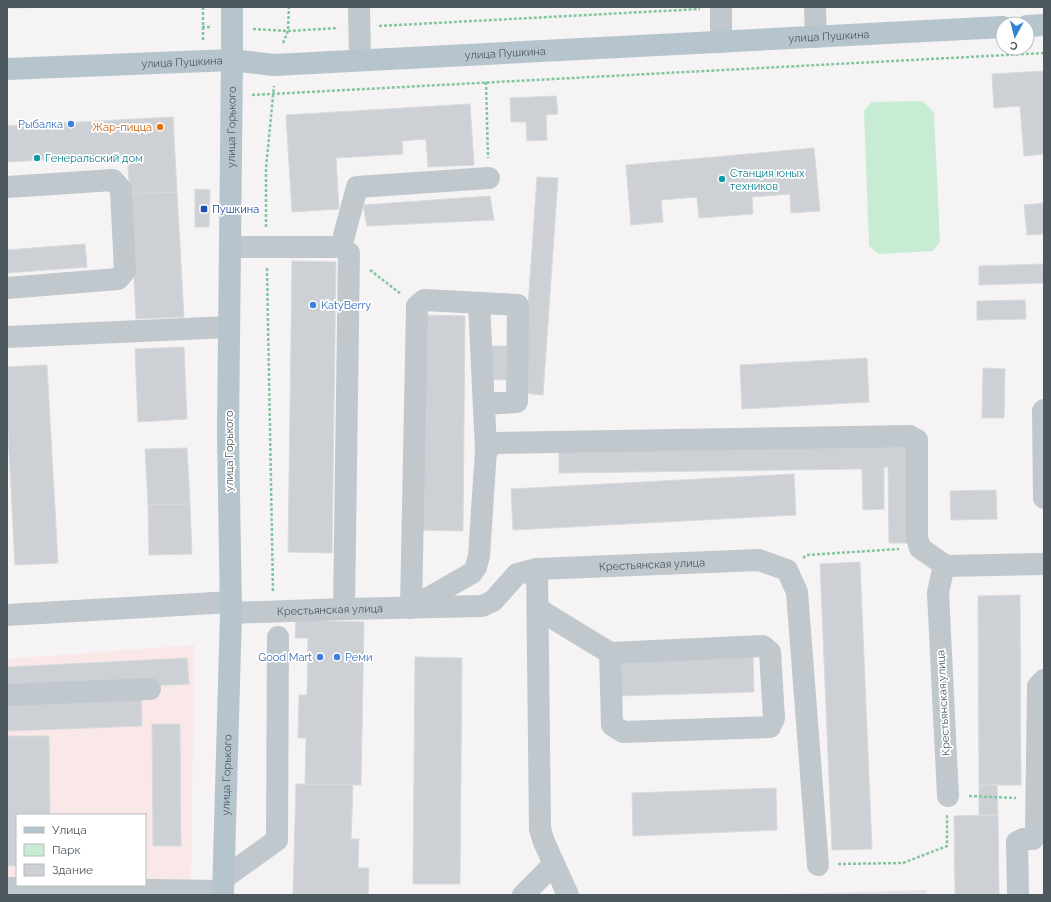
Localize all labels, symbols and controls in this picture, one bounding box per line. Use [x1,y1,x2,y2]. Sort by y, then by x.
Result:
north arrow [995,16,1035,56]
street label: улица Пушкина [788,28,870,45]
text: С [1009,38,1018,52]
street label: улица Пушкина [464,45,546,62]
street label: улица Пушкина [141,54,223,71]
street label: улица Горького [225,86,239,168]
place label: Рыбалка [18,118,63,131]
marker: Рыбалка [66,119,76,129]
place label: Жар-пицца [92,121,152,134]
marker: Жар-пицца [155,122,165,132]
place label: Генеральский дом [45,152,143,165]
marker: Генеральский дом [32,153,42,163]
place label: Станция юных техников [730,167,805,193]
marker: Станция юных техников [717,174,727,184]
place label: Пушкина [212,203,259,216]
marker: Пушкина [199,204,209,214]
place label: KatyBerry [321,299,371,312]
marker: KatyBerry [308,300,318,310]
street label: улица Горького [223,410,236,492]
street label: Крестьянская улица [599,556,705,573]
street label: Крестьянская улица [277,602,383,618]
street label: Крестьянская улица [934,650,953,756]
place label: Good Mart [258,651,312,664]
place label: Реми [345,651,373,664]
marker: Good Mart [315,652,325,662]
marker: Реми [332,652,342,662]
street label: улица Горького [219,734,235,816]
legend [16,814,146,886]
text: Улица [52,823,87,837]
text: Парк [52,843,81,857]
text: Здание [52,863,93,877]

